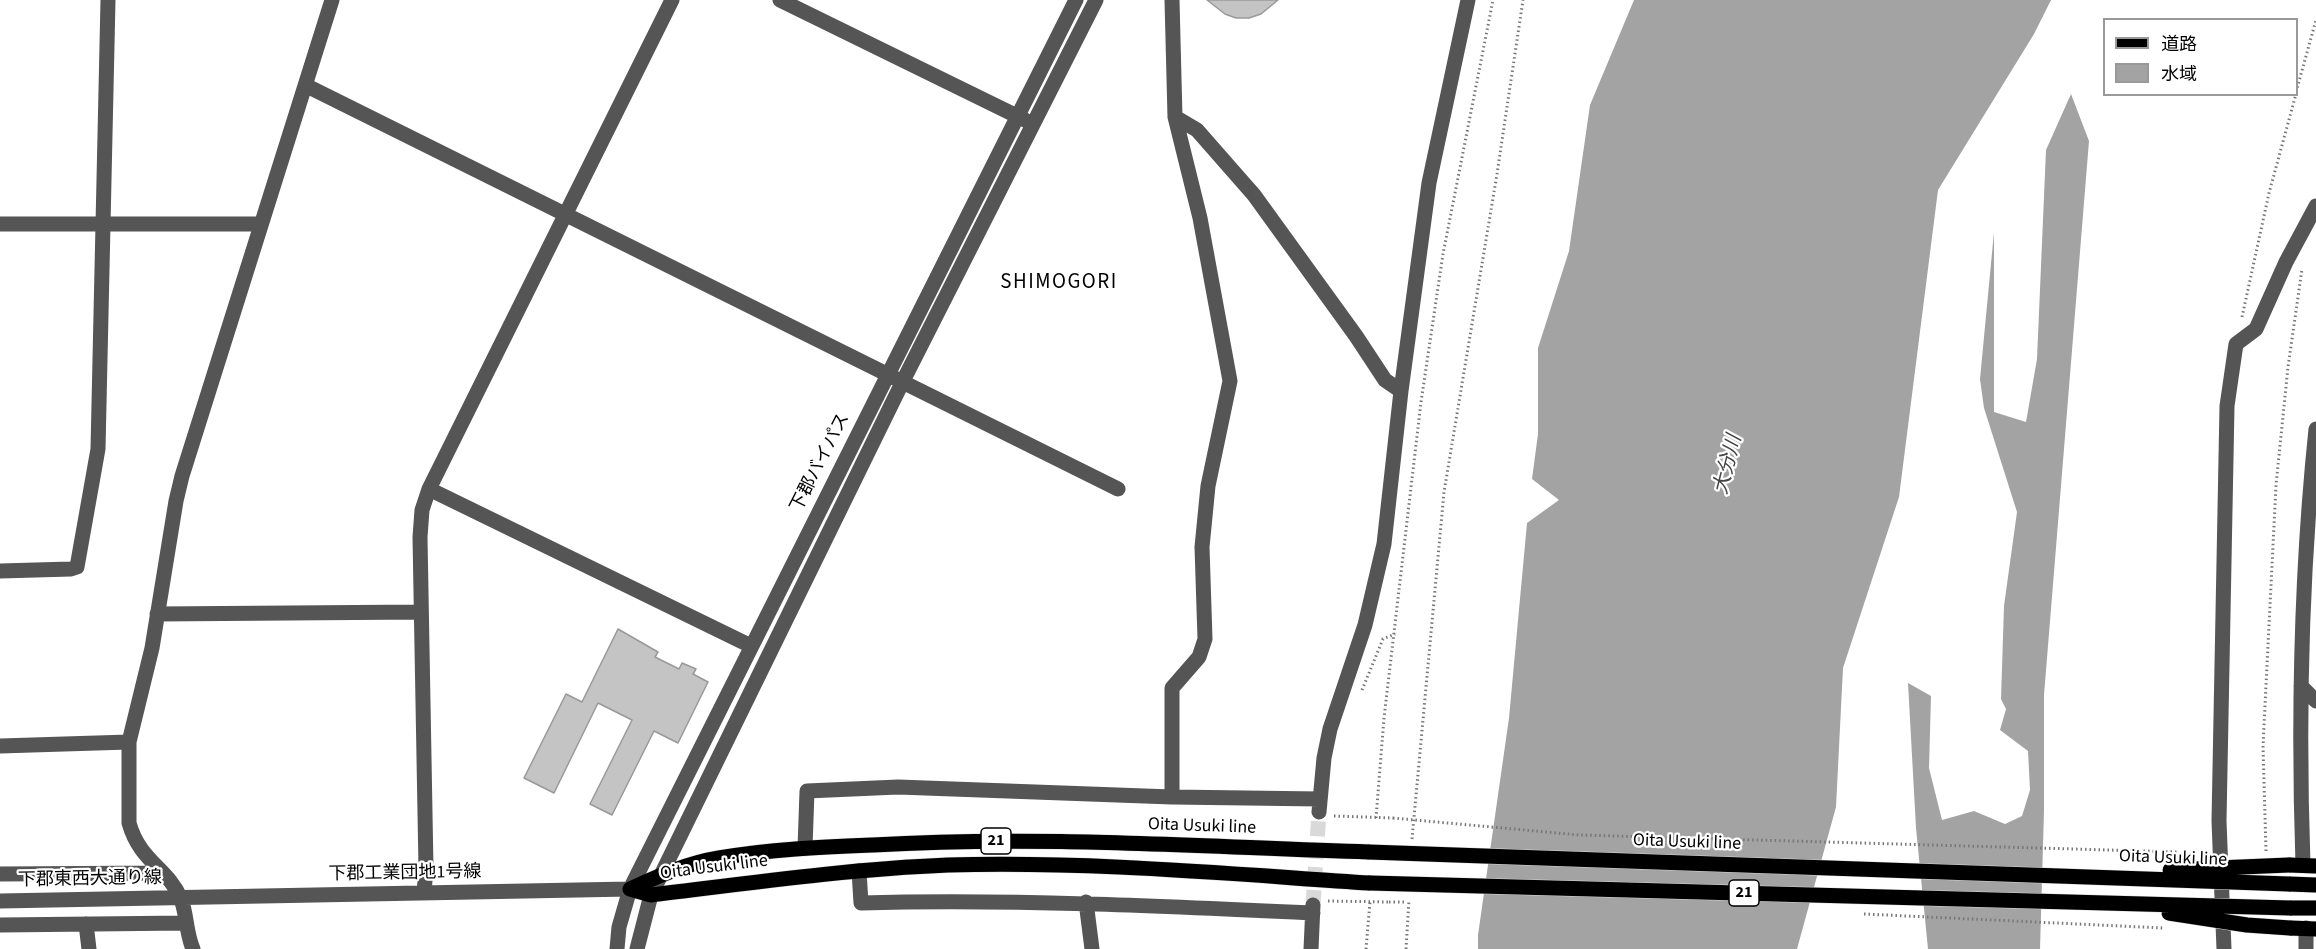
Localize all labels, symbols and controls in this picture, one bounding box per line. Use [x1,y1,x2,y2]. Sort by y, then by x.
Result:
legend [2103,18,2298,96]
text: 道路 [2161,32,2197,57]
text: 水域 [2161,62,2197,87]
district label: SHIMOGORI [1000,270,1118,296]
street label: 下郡バイパス [787,410,855,516]
water label: 大分川 [1710,433,1748,497]
street label: Oita Usuki line [1147,814,1257,840]
road number: 21 [981,828,1011,854]
street label: Oita Usuki line [1632,830,1742,856]
street label: Oita Usuki line [2118,846,2228,872]
street label: Oita Usuki line [659,851,769,885]
street label: 下郡工業団地1号線 [328,862,482,886]
street label: 下郡東西大通り線 [18,868,162,892]
road number: 21 [1729,880,1759,906]

